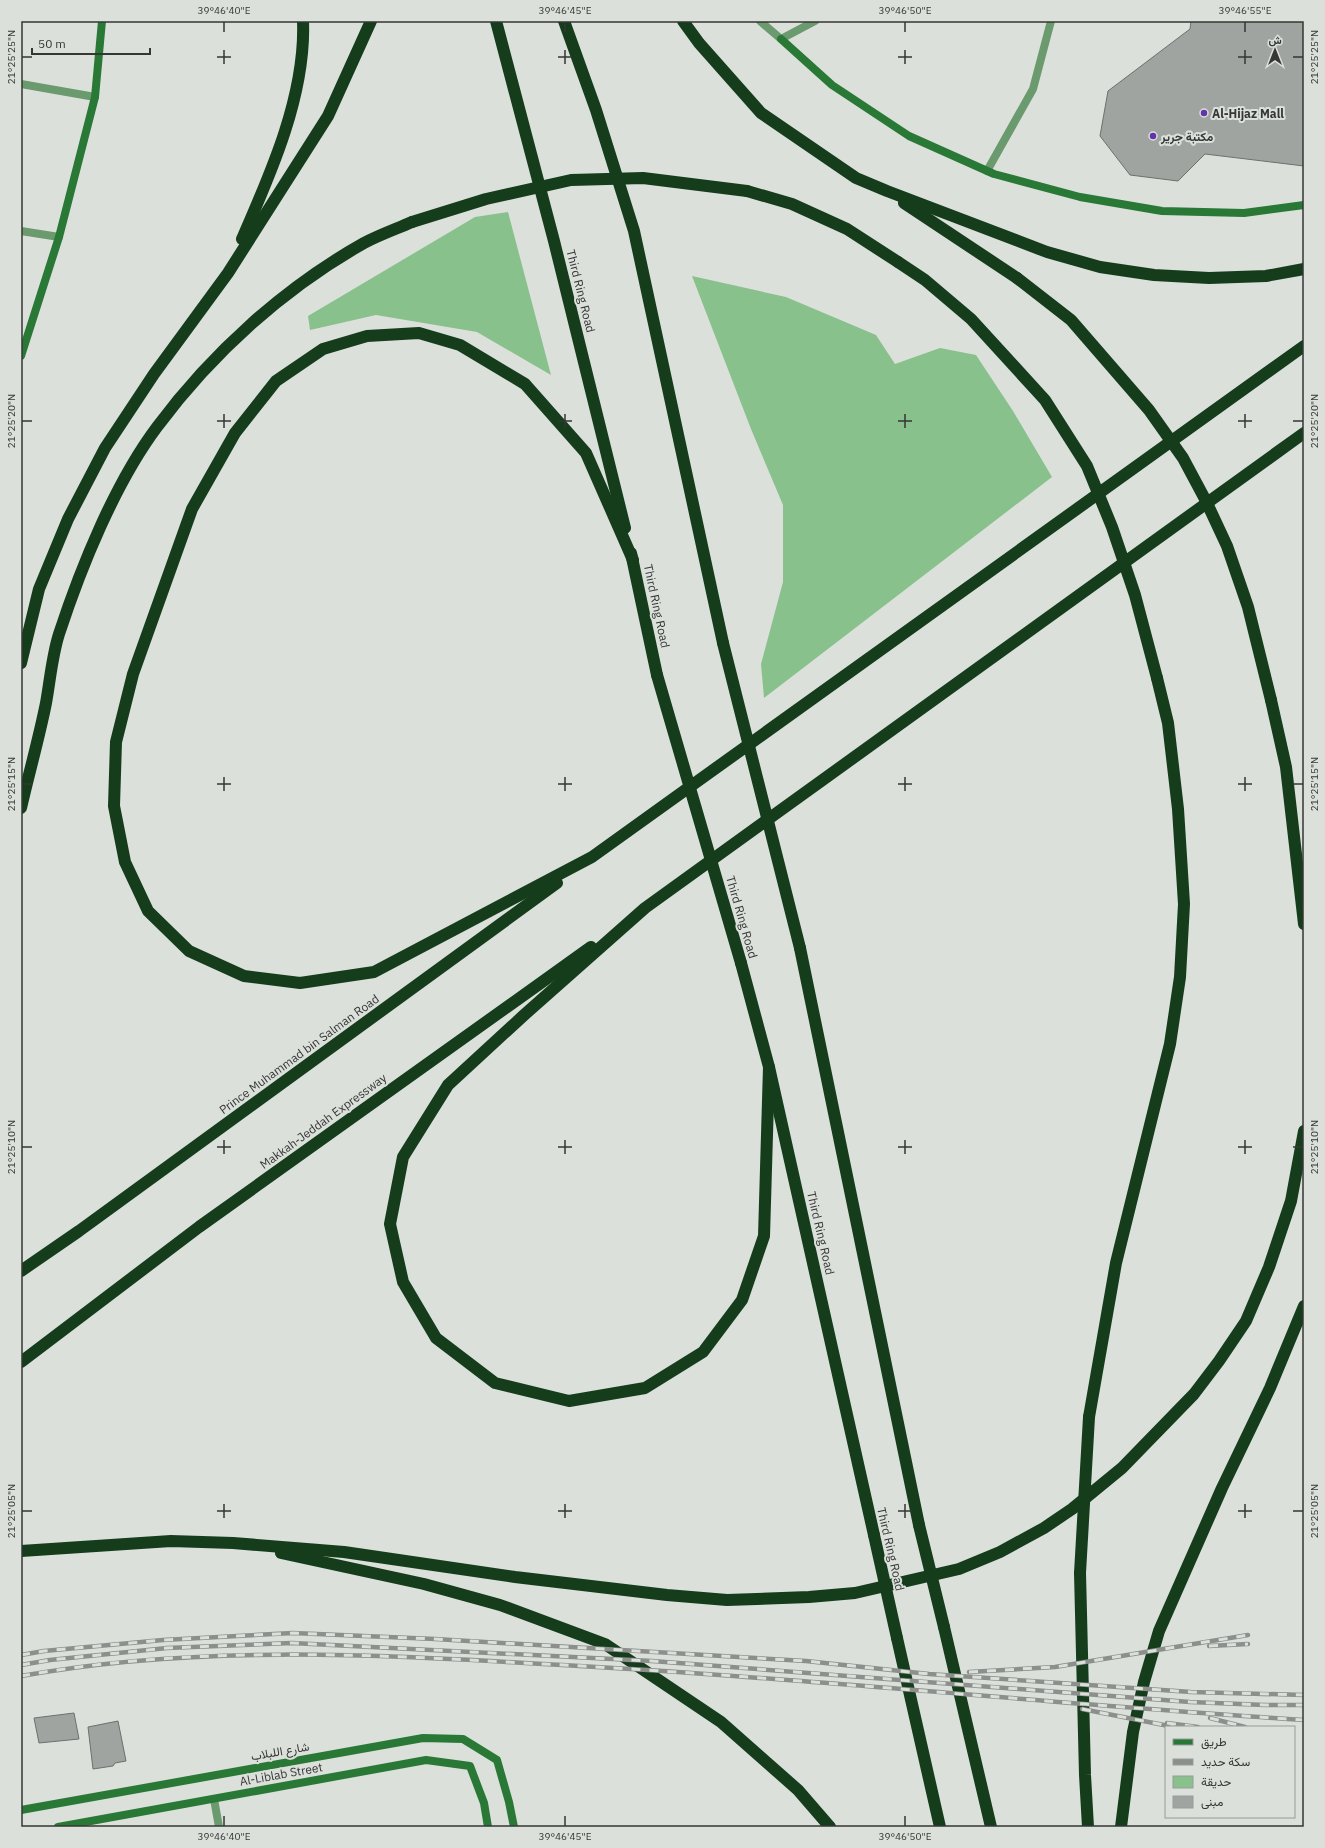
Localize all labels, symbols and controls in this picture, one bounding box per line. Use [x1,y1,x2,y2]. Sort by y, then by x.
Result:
text: 39°46'40"E [197,4,251,17]
text: 39°46'45"E [538,4,592,17]
text: 39°46'50"E [878,4,932,17]
text: 39°46'55"E [1218,4,1272,17]
text: 21°25'25"N [5,30,18,84]
scale bar [32,30,150,56]
north arrow [1255,30,1295,70]
text: 21°25'25"N [1308,30,1321,84]
text: ش [1268,33,1282,47]
text: 50 m [38,36,66,51]
place label: Al-Hijaz Mall [1212,106,1284,121]
marker: Al-Hijaz Mall [1199,108,1209,118]
place label: مكتبة جرير [1160,129,1214,145]
marker: مكتبة جرير [1148,131,1158,141]
street label: Third Ring Road [563,248,599,334]
text: 21°25'20"N [5,394,18,448]
text: 21°25'20"N [1308,394,1321,448]
street label: Third Ring Road [641,563,673,649]
text: 21°25'15"N [5,757,18,811]
text: 21°25'15"N [1308,757,1321,811]
street label: Third Ring Road [723,874,761,960]
street label: Prince Muhammad bin Salman Road [216,991,382,1117]
street label: Makkah-Jeddah Expressway [257,1070,389,1172]
text: 21°25'10"N [5,1120,18,1174]
text: 21°25'10"N [1308,1120,1321,1174]
street label: Third Ring Road [804,1190,838,1276]
text: 21°25'05"N [5,1484,18,1538]
text: 21°25'05"N [1308,1484,1321,1538]
street label: Third Ring Road [874,1506,908,1592]
legend [1165,1726,1295,1818]
text: طريق [1201,1734,1227,1750]
street label: شارع اللبلاب [250,1738,311,1765]
text: سكة حديد [1201,1754,1250,1769]
street label: Al-Liblab Street [238,1759,324,1789]
text: حديقة [1201,1774,1231,1789]
text: مبنى [1201,1794,1223,1810]
text: 39°46'40"E [197,1830,251,1843]
text: 39°46'45"E [538,1830,592,1843]
text: 39°46'50"E [878,1830,932,1843]

